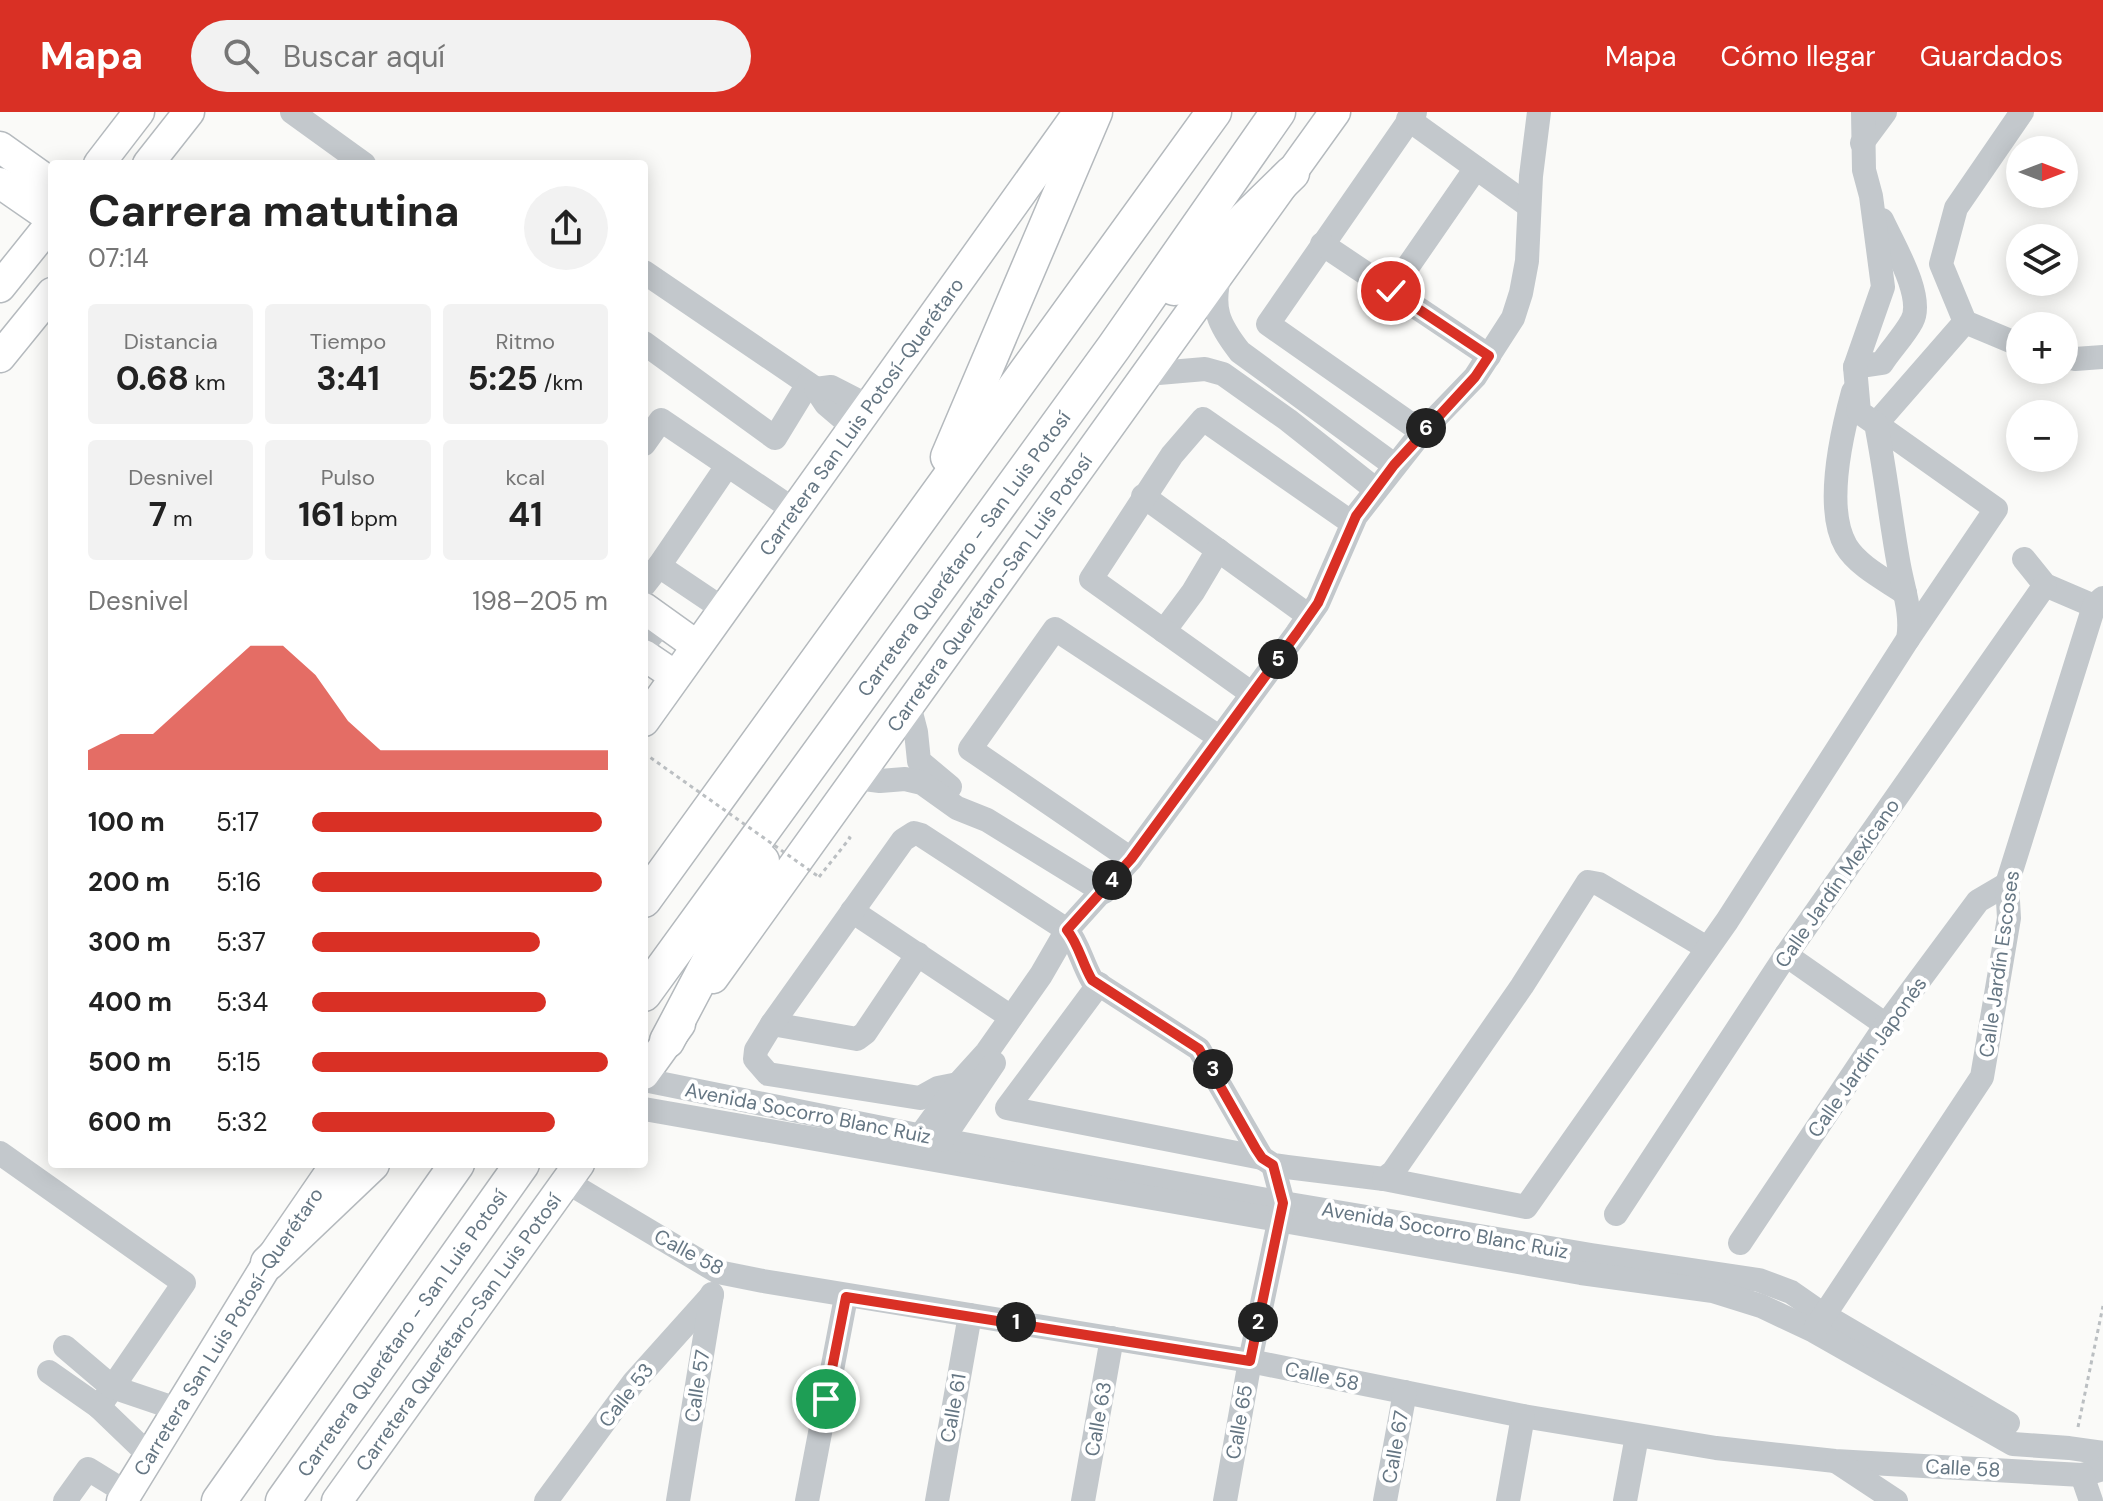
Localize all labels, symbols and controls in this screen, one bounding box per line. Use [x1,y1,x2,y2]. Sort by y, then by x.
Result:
search box [191,20,751,92]
text: Mapa [40,31,143,81]
icon: search [219,34,263,78]
text: Buscar aquí [283,37,445,76]
text: Mapa [1605,38,1676,75]
text: Cómo llegar [1720,38,1876,75]
text: Guardados [1920,38,2063,75]
north arrow [2006,136,2078,208]
map controls [2006,136,2078,472]
text: Carrera matutina [88,182,460,240]
button: share [524,186,608,270]
button: layers [2006,224,2078,296]
text: 07:14 [88,241,148,275]
pin [1357,257,1425,325]
icon: check [1369,269,1413,313]
street label: Carretera San Luis Potosí-Querétaro [753,272,970,561]
button: + [2006,312,2078,384]
text: Distancia [124,327,218,356]
text: Tiempo [310,327,386,356]
text: Ritmo [496,327,555,356]
text: 0.68 [116,356,189,401]
text: 3:41 [316,356,380,401]
text: 5:25 [467,356,538,401]
text: km [189,368,226,397]
text: /km [538,368,583,397]
button: − [2006,400,2078,472]
street label: Carretera Querétaro - San Luis Potosí [851,406,1076,702]
pin: 6 [1406,408,1446,448]
text: 6 [1419,413,1433,442]
street label: Carretera Querétaro-San Luis Potosí [881,449,1098,737]
text: Desnivel [128,463,213,492]
text: Pulso [321,463,375,492]
text: kcal [505,463,545,492]
text: 7 [149,492,167,537]
text: 161 [298,492,345,537]
text: 41 [508,492,543,537]
text: m [167,504,193,533]
text: bpm [345,504,398,533]
text: Desnivel [88,584,189,618]
text: 198–205 m [472,584,608,618]
pin: 5 [1258,639,1298,679]
text: 5 [1271,644,1285,673]
street label: Calle Jardín Mexicano [1769,793,1905,973]
text: 100 m [88,805,165,839]
text: 5:17 [216,805,259,839]
pin: 4 [1092,860,1132,900]
text: 200 m [88,865,170,899]
text: 5:16 [216,865,262,899]
text: 4 [1105,865,1119,894]
street label: Calle Jardín Escoses [1973,869,2025,1059]
text: 300 m [88,925,171,959]
text: 5:37 [216,925,266,959]
street label: Calle Jardín Japonés [1802,971,1932,1143]
text: 400 m [88,985,172,1019]
text: 5:34 [216,985,268,1019]
text: 500 m [88,1045,171,1079]
text: 5:15 [216,1045,261,1079]
pin: 3 [1193,1049,1233,1089]
text: 3 [1206,1054,1220,1083]
street label: Avenida Socorro Blanc Ruiz [683,1076,933,1150]
text: 600 m [88,1105,172,1139]
text: 5:32 [216,1105,267,1139]
street label: Carretera San Luis Potosí-Querétaro [128,1182,329,1481]
street label: Carretera Querétaro - San Luis Potosí [291,1184,513,1482]
street label: Carretera Querétaro-San Luis Potosí [350,1188,567,1476]
street label: Avenida Socorro Blanc Ruiz [1320,1195,1570,1265]
street label: Calle 58 [650,1223,728,1281]
pin: 1 [996,1302,1036,1342]
pin: 2 [1238,1302,1278,1342]
text: 1 [1012,1307,1020,1336]
text: 2 [1252,1307,1264,1336]
street label: Calle 57 [678,1348,716,1424]
street label: Calle 58 [1283,1355,1361,1397]
street label: Calle 53 [593,1358,659,1432]
pin [792,1365,860,1433]
street label: Calle 61 [934,1371,972,1445]
icon: arrive [804,1377,848,1421]
street label: Calle 63 [1079,1380,1117,1458]
street label: Calle 65 [1220,1383,1258,1461]
street label: Calle 67 [1376,1409,1414,1485]
street label: Calle 58 [1925,1453,2001,1483]

